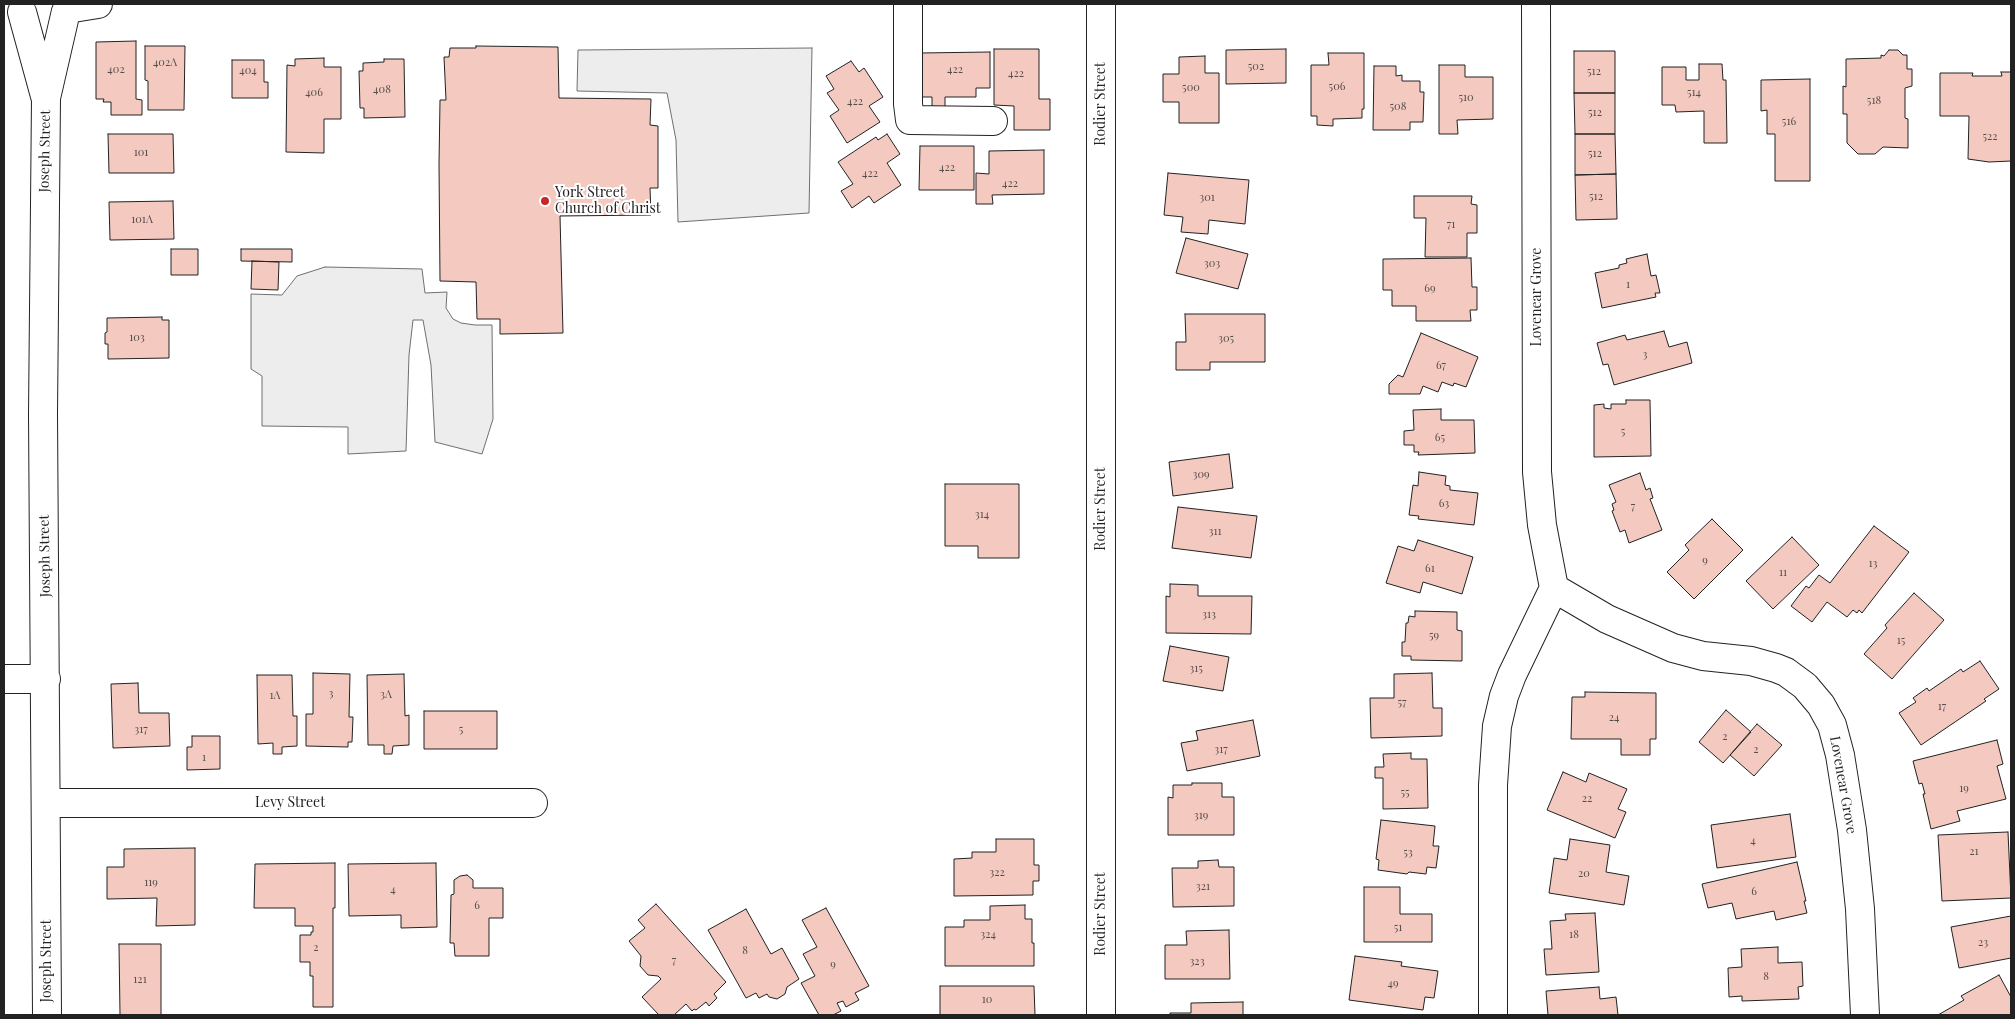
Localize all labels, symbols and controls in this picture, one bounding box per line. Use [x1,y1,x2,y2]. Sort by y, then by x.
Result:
house number: 402A [153,56,177,70]
house number: 502 [1248,60,1264,74]
street label: Rodier Street [1093,62,1109,146]
house number: 402 [107,63,125,77]
house number: 422 [947,63,963,77]
house number: 404 [239,64,257,78]
house number: 512 [1587,65,1601,79]
house number: 422 [1008,67,1024,81]
house number: 506 [1329,80,1345,94]
house number: 500 [1182,81,1200,95]
house number: 408 [373,83,391,97]
house number: 406 [305,86,323,100]
house number: 514 [1687,86,1701,100]
house number: 510 [1458,91,1474,105]
house number: 518 [1867,94,1881,108]
house number: 422 [847,95,863,109]
house number: 508 [1390,100,1406,114]
house number: 512 [1588,106,1602,120]
street label: Joseph Street [36,109,54,193]
house number: 516 [1782,115,1796,129]
house number: 522 [1982,130,1998,144]
house number: 101 [134,146,148,160]
house number: 512 [1588,147,1602,161]
house number: 422 [939,161,955,175]
house number: 422 [862,167,878,181]
house number: 422 [1002,177,1018,191]
place label: York Street Church of Christ [555,185,661,218]
house number: 512 [1589,190,1603,204]
house number: 301 [1199,191,1215,205]
marker: York Street Church of Christ [539,195,551,207]
house number: 101A [131,213,153,227]
house number: 71 [1447,218,1455,232]
street label: Lovenear Grove [1529,248,1545,346]
house number: 303 [1204,257,1220,271]
house number: 1 [1626,278,1630,292]
house number: 69 [1424,282,1436,296]
house number: 103 [129,331,145,345]
house number: 305 [1218,332,1234,346]
house number: 3 [1643,348,1647,362]
house number: 67 [1436,359,1446,373]
house number: 5 [1621,425,1625,439]
house number: 65 [1435,431,1445,445]
street label: Rodier Street [1093,467,1109,551]
house number: 309 [1192,468,1210,482]
house number: 63 [1439,497,1449,511]
house number: 7 [1631,500,1635,514]
house number: 314 [975,508,989,522]
street label: Joseph Street [36,514,54,598]
house number: 311 [1208,525,1222,539]
house number: 9 [1702,554,1708,568]
house number: 13 [1869,557,1877,571]
house number: 61 [1425,562,1435,576]
house number: 11 [1779,566,1787,580]
house number: 313 [1202,608,1216,622]
house number: 59 [1429,629,1439,643]
house number: 15 [1897,634,1905,648]
house number: 315 [1189,662,1203,676]
house number: 3 [329,687,333,701]
house number: 3A [380,688,392,702]
house number: 1A [270,689,280,703]
house number: 57 [1397,696,1407,710]
house number: 17 [1938,700,1946,714]
house number: 24 [1609,711,1619,725]
house number: 317 [134,723,148,737]
house number: 5 [459,723,463,737]
house number: 2 [1722,730,1728,744]
street label: Lovenear Grove [1826,735,1860,835]
house number: 317 [1214,743,1228,757]
house number: 2 [1753,743,1759,757]
house number: 1 [202,751,206,765]
house number: 19 [1959,782,1969,796]
house number: 55 [1400,786,1410,800]
house number: 22 [1582,792,1592,806]
street label: Levy Street [255,795,325,811]
house number: 319 [1194,809,1208,823]
house number: 4 [1750,834,1756,848]
house number: 21 [1969,845,1979,859]
house number: 53 [1403,846,1413,860]
house number: 322 [989,866,1005,880]
house number: 20 [1578,867,1590,881]
street label: Rodier Street [1093,872,1109,956]
house number: 119 [144,876,158,890]
house number: 321 [1196,880,1210,894]
house number: 4 [390,883,396,897]
house number: 6 [1751,885,1757,899]
house number: 6 [474,899,480,913]
street label: Joseph Street [39,920,55,1002]
house number: 51 [1394,921,1402,935]
house number: 324 [980,928,996,942]
house number: 18 [1569,928,1579,942]
house number: 23 [1978,936,1988,950]
house number: 2 [313,941,319,955]
house number: 8 [742,944,748,958]
house number: 7 [672,954,676,968]
house number: 323 [1189,955,1205,969]
house number: 9 [830,958,836,972]
house number: 8 [1763,970,1769,984]
house number: 121 [133,973,147,987]
house number: 49 [1387,977,1399,991]
house number: 10 [982,993,992,1007]

